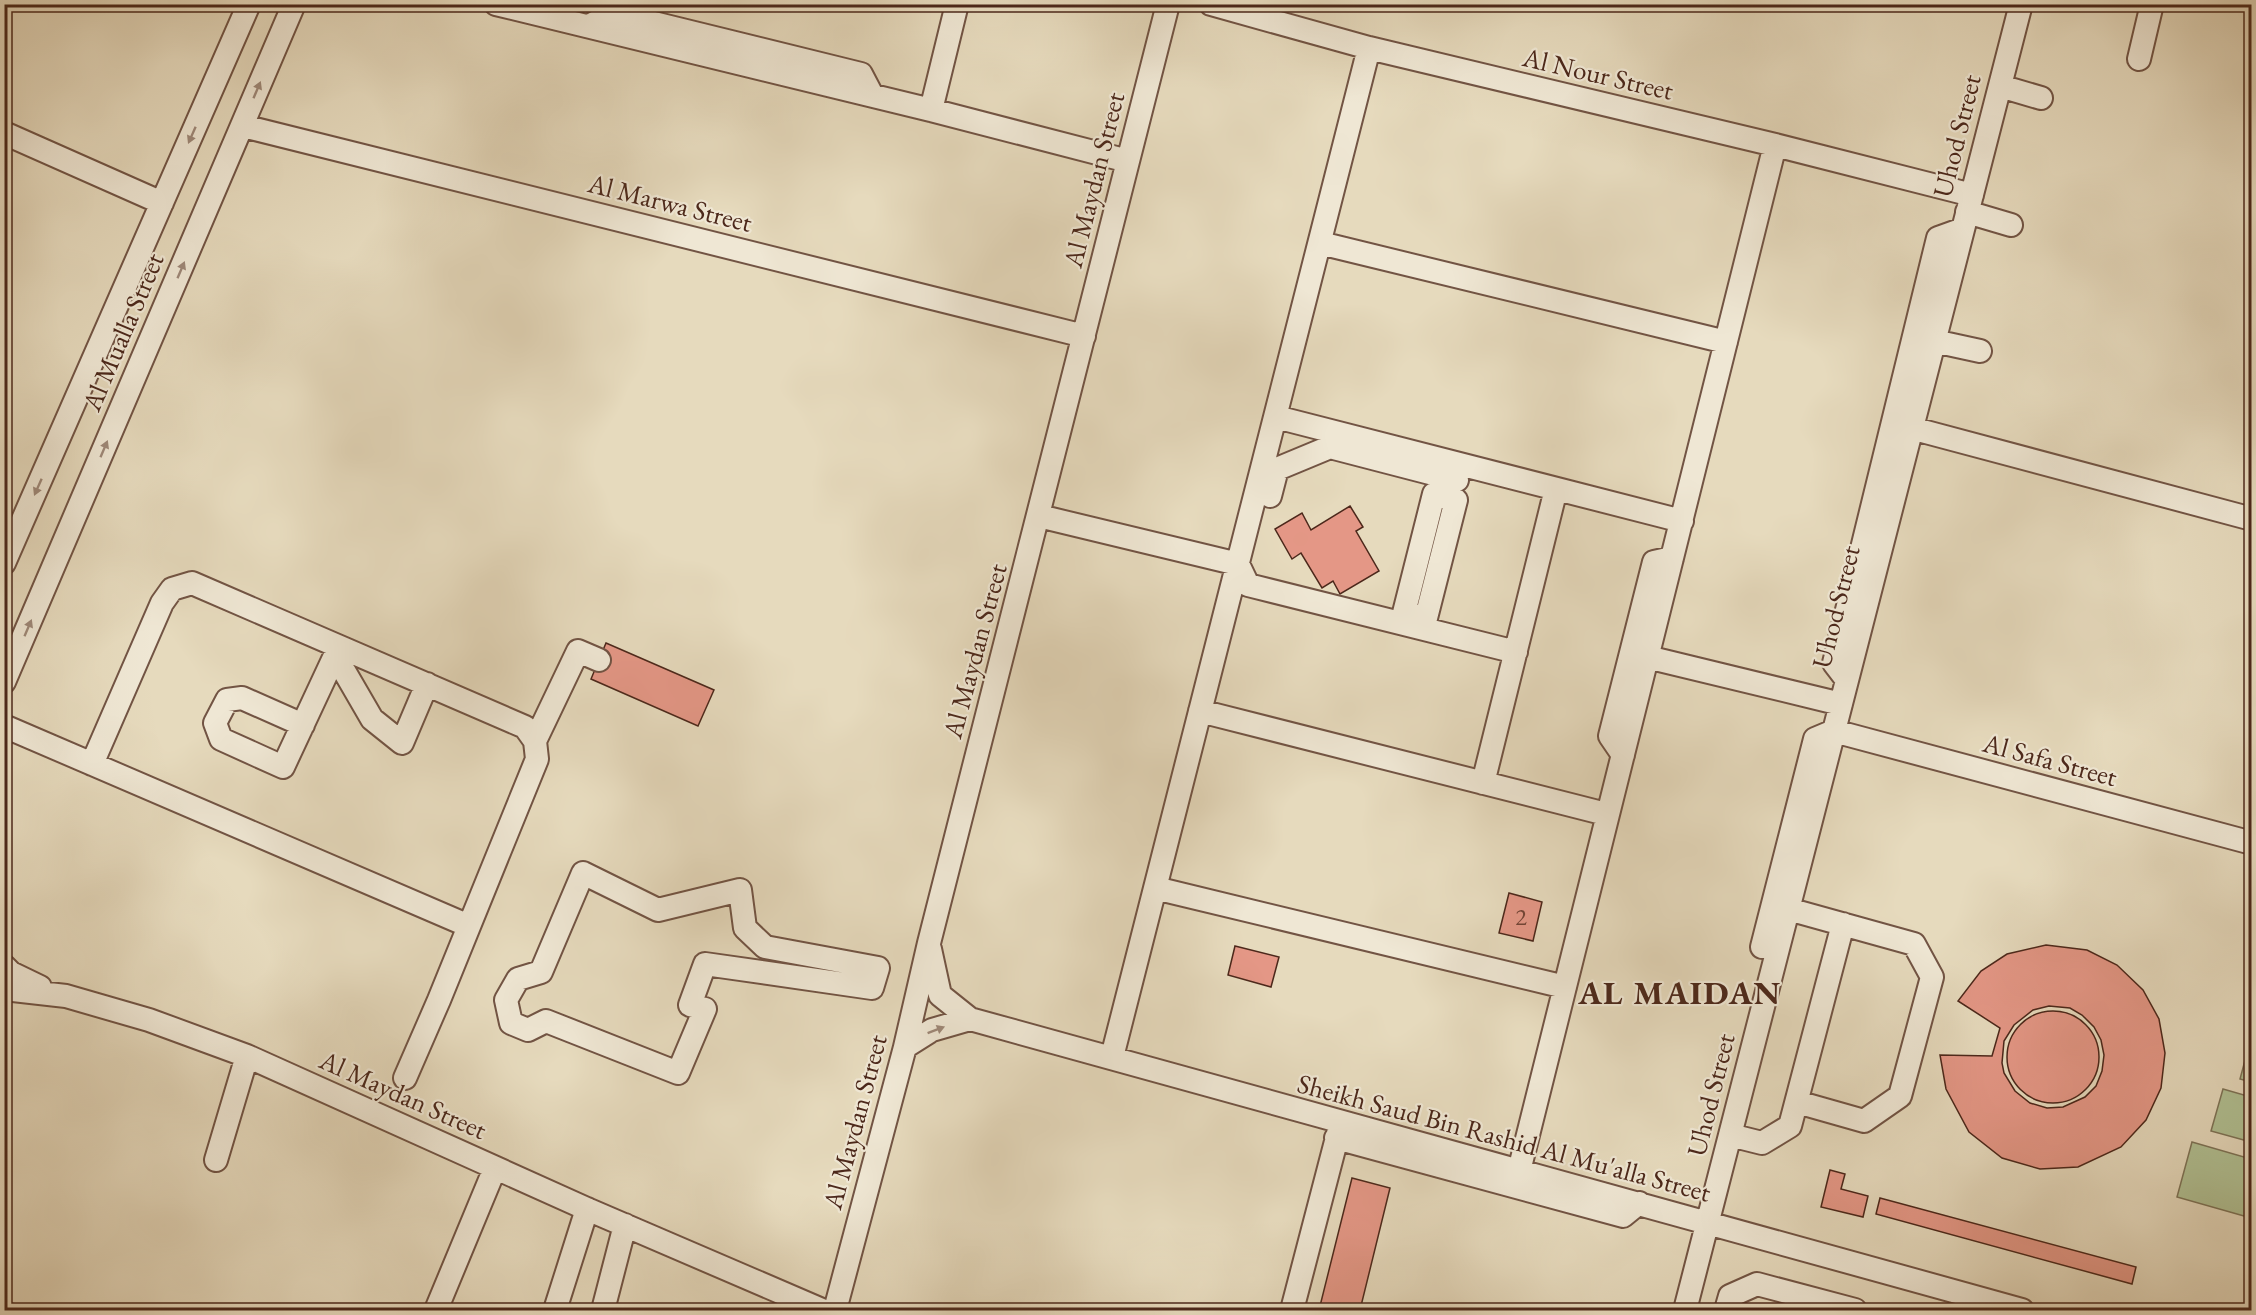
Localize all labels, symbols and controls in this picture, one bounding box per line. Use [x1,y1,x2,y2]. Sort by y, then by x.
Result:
street label: Al Nour Street [1519,39,1677,108]
street label: Uhod Street [1924,70,1989,201]
one-way arrow [253,81,262,99]
street label: Al Maydan Street [1055,88,1132,272]
one-way arrow [187,126,196,144]
street label: Al Marwa Street [584,165,756,240]
street label: Al Mualla Street [73,247,172,417]
one-way arrow [176,260,186,278]
one-way arrow [100,440,109,458]
one-way arrow [33,478,43,496]
street label: Uhod Street [1803,541,1868,672]
street label: Al Maydan Street [934,559,1015,743]
one-way arrow [23,620,32,637]
street label: Al Safa Street [1978,725,2121,794]
house number: 2 [1515,901,1527,932]
district label: AL MAIDAN [1577,971,1782,1014]
one-way arrow [927,1024,945,1034]
street label: Uhod Street [1678,1029,1743,1160]
street label: Al Maydan Street [814,1030,895,1214]
street label: Al Maydan Street [313,1042,493,1147]
street label: Sheikh Saud Bin Rashid Al Mu'alla Street [1294,1065,1715,1210]

